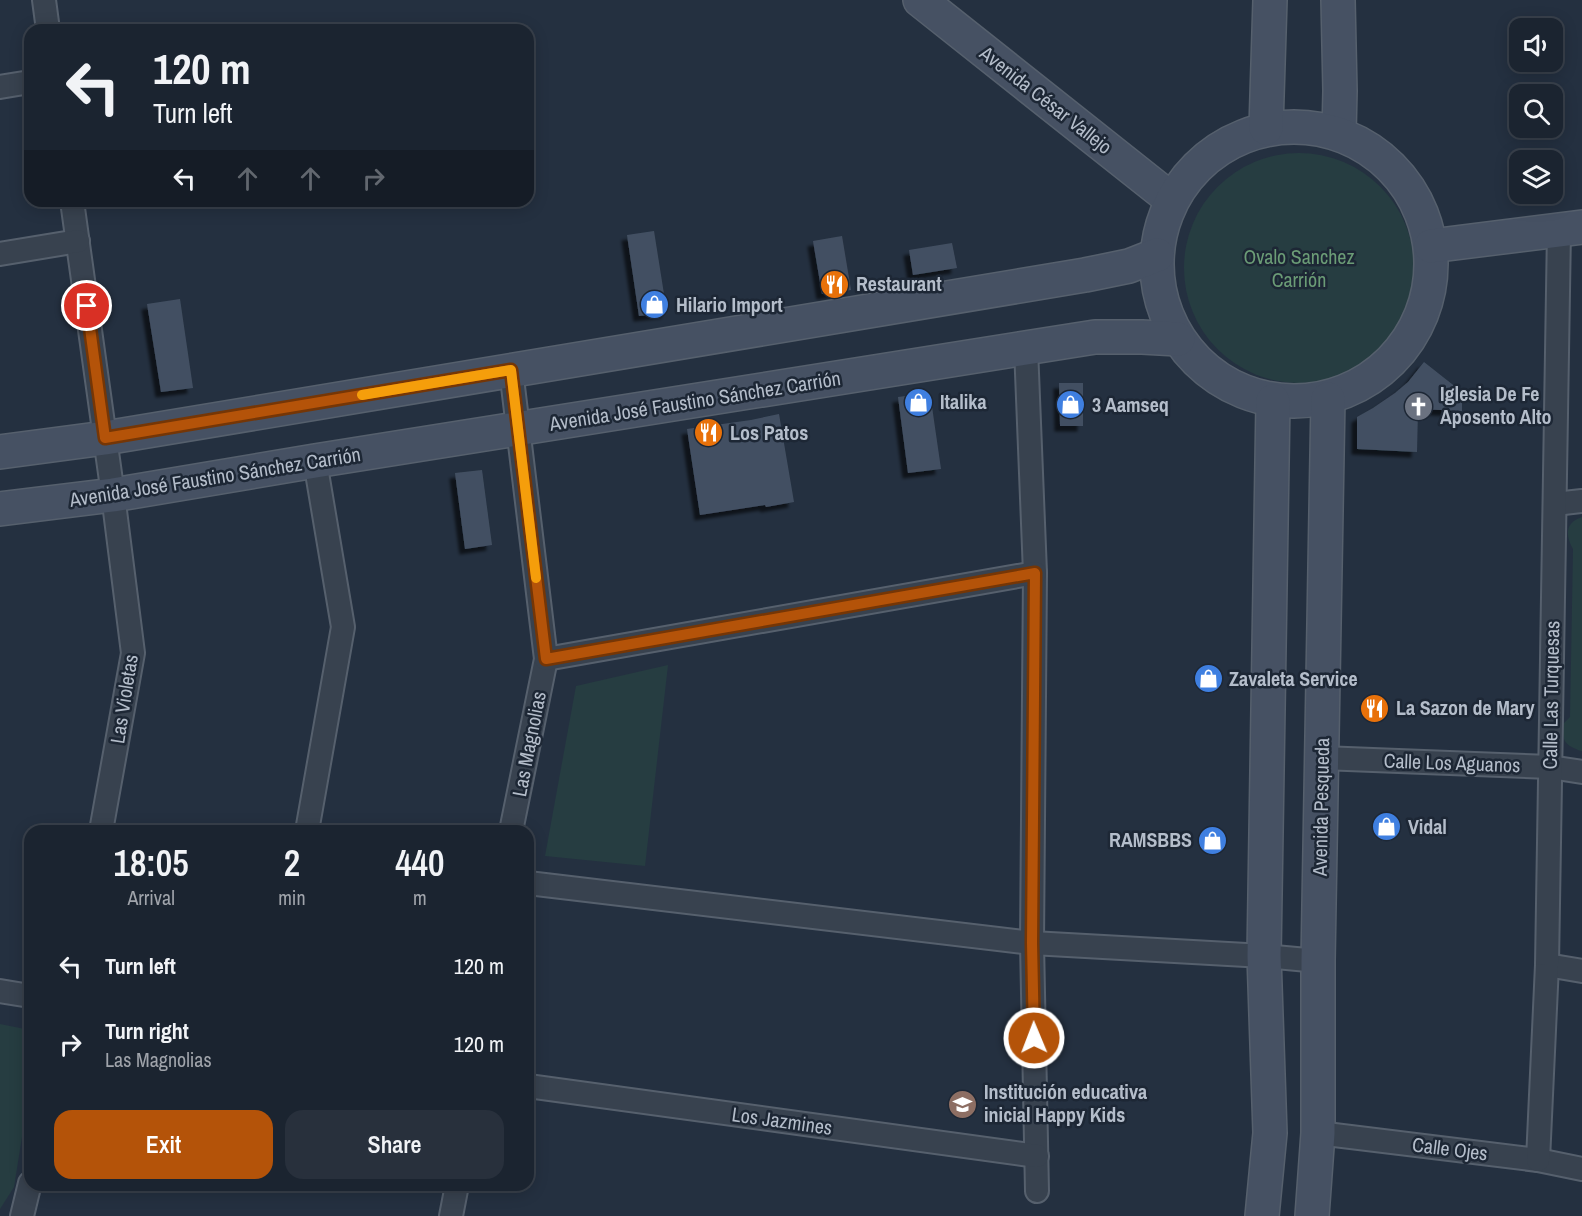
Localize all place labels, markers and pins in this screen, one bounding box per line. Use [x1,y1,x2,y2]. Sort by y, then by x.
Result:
restaurant icon: Restaurant [819,268,851,300]
place label: Restaurant [856,270,942,297]
pin [61,280,112,331]
shop icon: Hilario Import [639,289,671,321]
place label: Hilario Import [676,291,783,318]
place label: Iglesia De Fe Aposento Alto [1440,380,1551,430]
shop icon: Italika [903,386,935,418]
place label: Italika [940,388,987,415]
shop icon: 3 Aamseq [1055,389,1087,421]
church icon: Iglesia De Fe Aposento Alto [1403,390,1435,422]
place label: 3 Aamseq [1092,391,1169,418]
restaurant icon: Los Patos [693,417,725,449]
place label: Los Patos [730,419,808,446]
shop icon: Zavaleta Service [1192,663,1224,695]
place label: Zavaleta Service [1229,665,1358,692]
restaurant icon: La Sazon de Mary [1359,692,1391,724]
place label: La Sazon de Mary [1396,694,1535,721]
shop icon: Vidal [1371,811,1403,843]
place label: Vidal [1408,813,1447,840]
shop icon: RAMSBBS [1197,824,1229,856]
place label: RAMSBBS [1109,826,1192,853]
place label: Institución educativa inicial Happy Kids [984,1078,1147,1128]
school or university icon: Institución educativa inicial Happy Kids [947,1088,979,1120]

